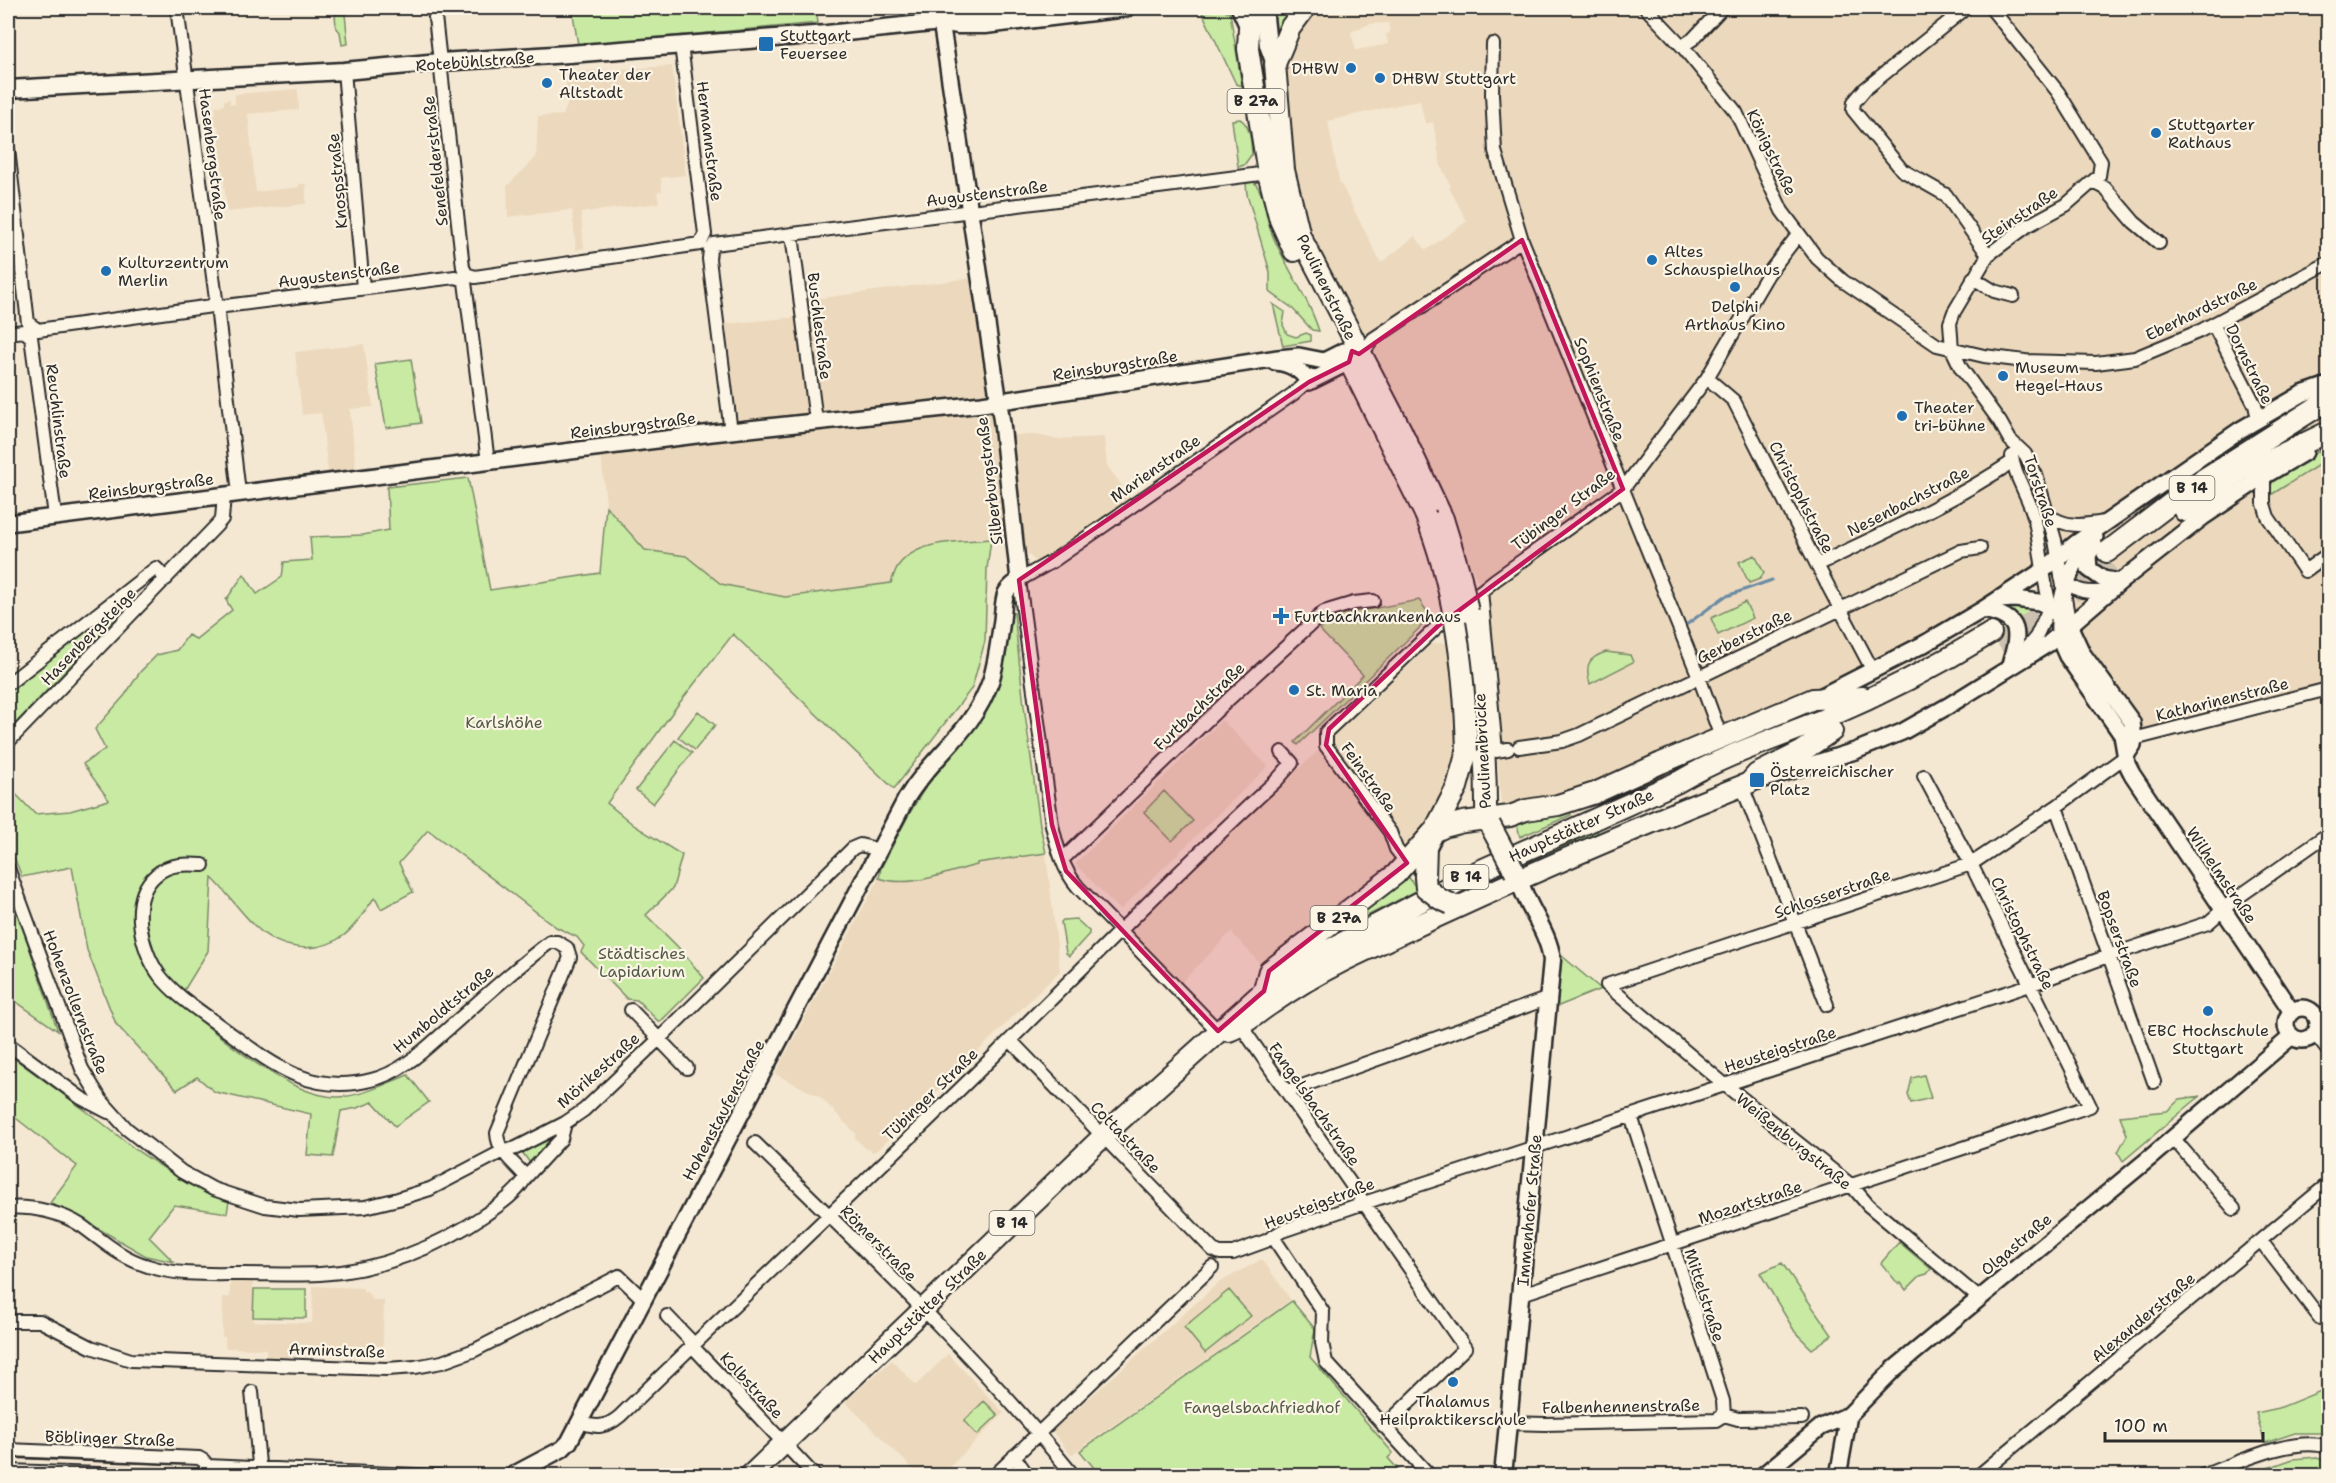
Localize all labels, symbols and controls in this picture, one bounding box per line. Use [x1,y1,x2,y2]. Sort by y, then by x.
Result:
place label: Stuttgart Feuersee [780,25,851,64]
marker: Stuttgart Feuersee [757,35,775,53]
street label: Rotebühlstraße [415,47,535,76]
place label: DHBW [1292,58,1339,79]
marker: DHBW [1344,61,1358,75]
place label: Theater der Altstadt [559,64,651,103]
place label: DHBW Stuttgart [1392,68,1516,89]
marker: DHBW Stuttgart [1373,71,1387,85]
marker: Theater der Altstadt [540,76,554,90]
street label: Hermannstraße [692,80,727,202]
street label: Hasenbergstraße [194,87,231,221]
road number: B 27a [1228,89,1284,113]
street label: Senefelderstraße [418,95,453,227]
street label: Königstraße [1742,106,1801,199]
place label: Stuttgarter Rathaus [2168,114,2255,153]
marker: Stuttgarter Rathaus [2149,126,2163,140]
street label: Knospstraße [323,132,352,230]
street label: Augustenstraße [925,176,1049,211]
street label: Steinstraße [1977,182,2062,249]
street label: Paulinenstraße [1292,231,1361,344]
place label: Altes Schauspielhaus [1664,241,1780,280]
place label: Kulturzentrum Merlin [118,252,229,291]
marker: Altes Schauspielhaus [1645,253,1659,267]
street label: Augustenstraße [277,257,401,292]
marker: Kulturzentrum Merlin [99,264,113,278]
street label: Buschlestraße [803,271,836,381]
street label: Eberhardstraße [2142,273,2261,346]
marker: Delphi Arthaus Kino [1728,280,1742,294]
place label: Delphi Arthaus Kino [1685,296,1785,335]
street label: Dornstraße [2221,321,2278,408]
street label: Sophienstraße [1569,334,1630,444]
street label: Reinsburgstraße [1051,345,1179,386]
place label: Museum Hegel-Haus [2015,357,2103,396]
street label: Reuchlinstraße [41,363,76,480]
marker: Museum Hegel-Haus [1996,369,2010,383]
place label: Theater tri-bühne [1914,397,1986,436]
street label: Reinsburgstraße [569,407,697,444]
marker: Theater tri-bühne [1895,409,1909,423]
street label: Silberburgstraße [971,416,1008,546]
street label: Marienstraße [1106,430,1204,507]
street label: Christophstraße [1764,437,1839,557]
street label: Torstraße [2019,452,2062,530]
street label: Nesenbachstraße [1844,462,1973,541]
street label: Tübinger Straße [1507,463,1619,555]
street label: Reinsburgstraße [87,468,215,505]
road number: B 14 [2170,476,2214,500]
street label: Hasenbergsteige [36,583,141,690]
street label: Gerberstraße [1693,604,1795,669]
place label: Furtbachkrankenhaus [1294,606,1461,627]
marker: Furtbachkrankenhaus [1272,607,1290,625]
street label: Furtbachstraße [1149,658,1249,755]
street label: Katharinenstraße [2154,673,2291,726]
place label: St. Maria [1306,680,1377,701]
marker: St. Maria [1287,683,1301,697]
street label: Paulinenbrücke [1469,692,1496,809]
park label: Karlshöhe [465,712,543,733]
street label: Feinstraße [1336,738,1401,816]
place label: Österreichischer Platz [1770,761,1894,800]
marker: Österreichischer Platz [1748,771,1766,789]
street label: Hauptstätter Straße [1505,784,1657,867]
street label: Wilhelmstraße [2182,823,2262,928]
street label: Schlosserstraße [1771,864,1893,923]
road number: B 14 [1444,865,1488,889]
street label: Christophstraße [1986,873,2059,993]
street label: Bopserstraße [2092,888,2147,991]
road number: B 27a [1310,906,1368,930]
street label: Hohenzollernstraße [38,927,113,1078]
park label: Städtisches Lapidarium [598,943,686,982]
street label: Humboldtstraße [388,961,498,1058]
marker: EBC Hochschule Stuttgart [2201,1004,2215,1018]
place label: EBC Hochschule Stuttgart [2147,1020,2269,1059]
street label: Heusteigstraße [1721,1021,1839,1078]
street label: Mörikestraße [553,1028,644,1113]
street label: Hohenstaufenstraße [677,1036,770,1184]
street label: Fangelsbachstraße [1264,1038,1365,1170]
street label: Tübinger Straße [878,1043,983,1145]
street label: Weißenburgstraße [1732,1088,1856,1194]
street label: Cottastraße [1086,1097,1165,1178]
street label: Immenhofer Straße [1512,1133,1547,1287]
street label: Heusteigstraße [1261,1173,1377,1234]
street label: Mozartstraße [1696,1176,1805,1229]
street label: Römerstraße [836,1201,921,1286]
street label: Olgastraße [1976,1209,2056,1280]
road number: B 14 [990,1211,1034,1235]
street label: Hauptstätter Straße [864,1244,991,1368]
street label: Mittelstraße [1680,1246,1730,1345]
street label: Alexanderstraße [2087,1268,2200,1367]
street label: Arminstraße [288,1338,386,1363]
street label: Kolbstraße [715,1348,788,1423]
marker: Thalamus Heilpraktikerschule [1446,1375,1460,1389]
place label: Thalamus Heilpraktikerschule [1379,1391,1527,1430]
street label: Falbenhennenstraße [1542,1395,1700,1418]
park label: Fangelsbachfriedhof [1184,1397,1342,1418]
scale bar [2105,1405,2262,1443]
text: 100 m [2114,1414,2168,1438]
street label: Böblinger Straße [45,1426,175,1451]

